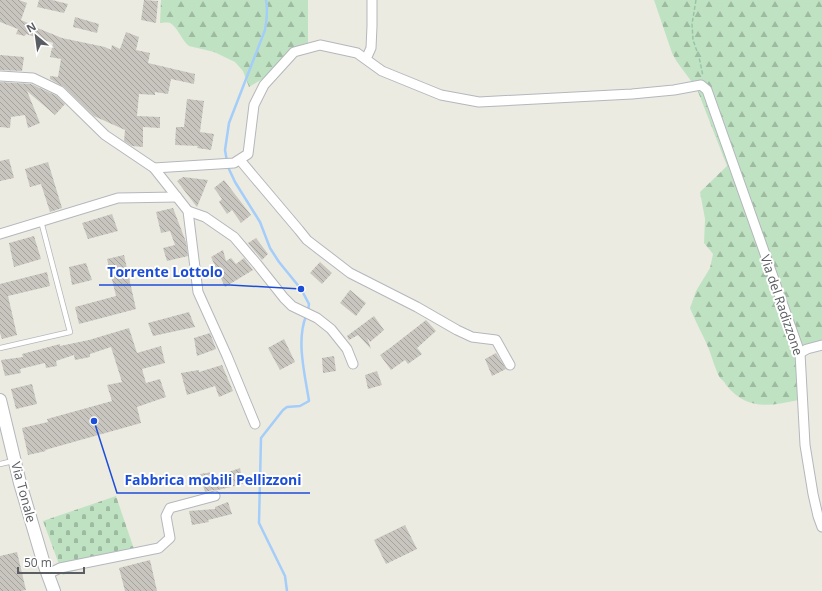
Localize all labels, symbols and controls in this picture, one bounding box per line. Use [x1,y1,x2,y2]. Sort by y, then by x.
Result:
north arrow [16,16,56,56]
text: N [23,18,38,36]
street label: Via del Radizzone [756,252,808,358]
callout: Torrente Lottolo [99,259,230,285]
text: Torrente Lottolo [107,262,223,281]
street label: Via Tonale [7,460,41,524]
callout: Fabbrica mobili Pellizzoni [117,467,310,493]
text: Fabbrica mobili Pellizzoni [124,470,302,489]
scale bar [18,549,84,575]
text: 50 m [24,554,52,571]

